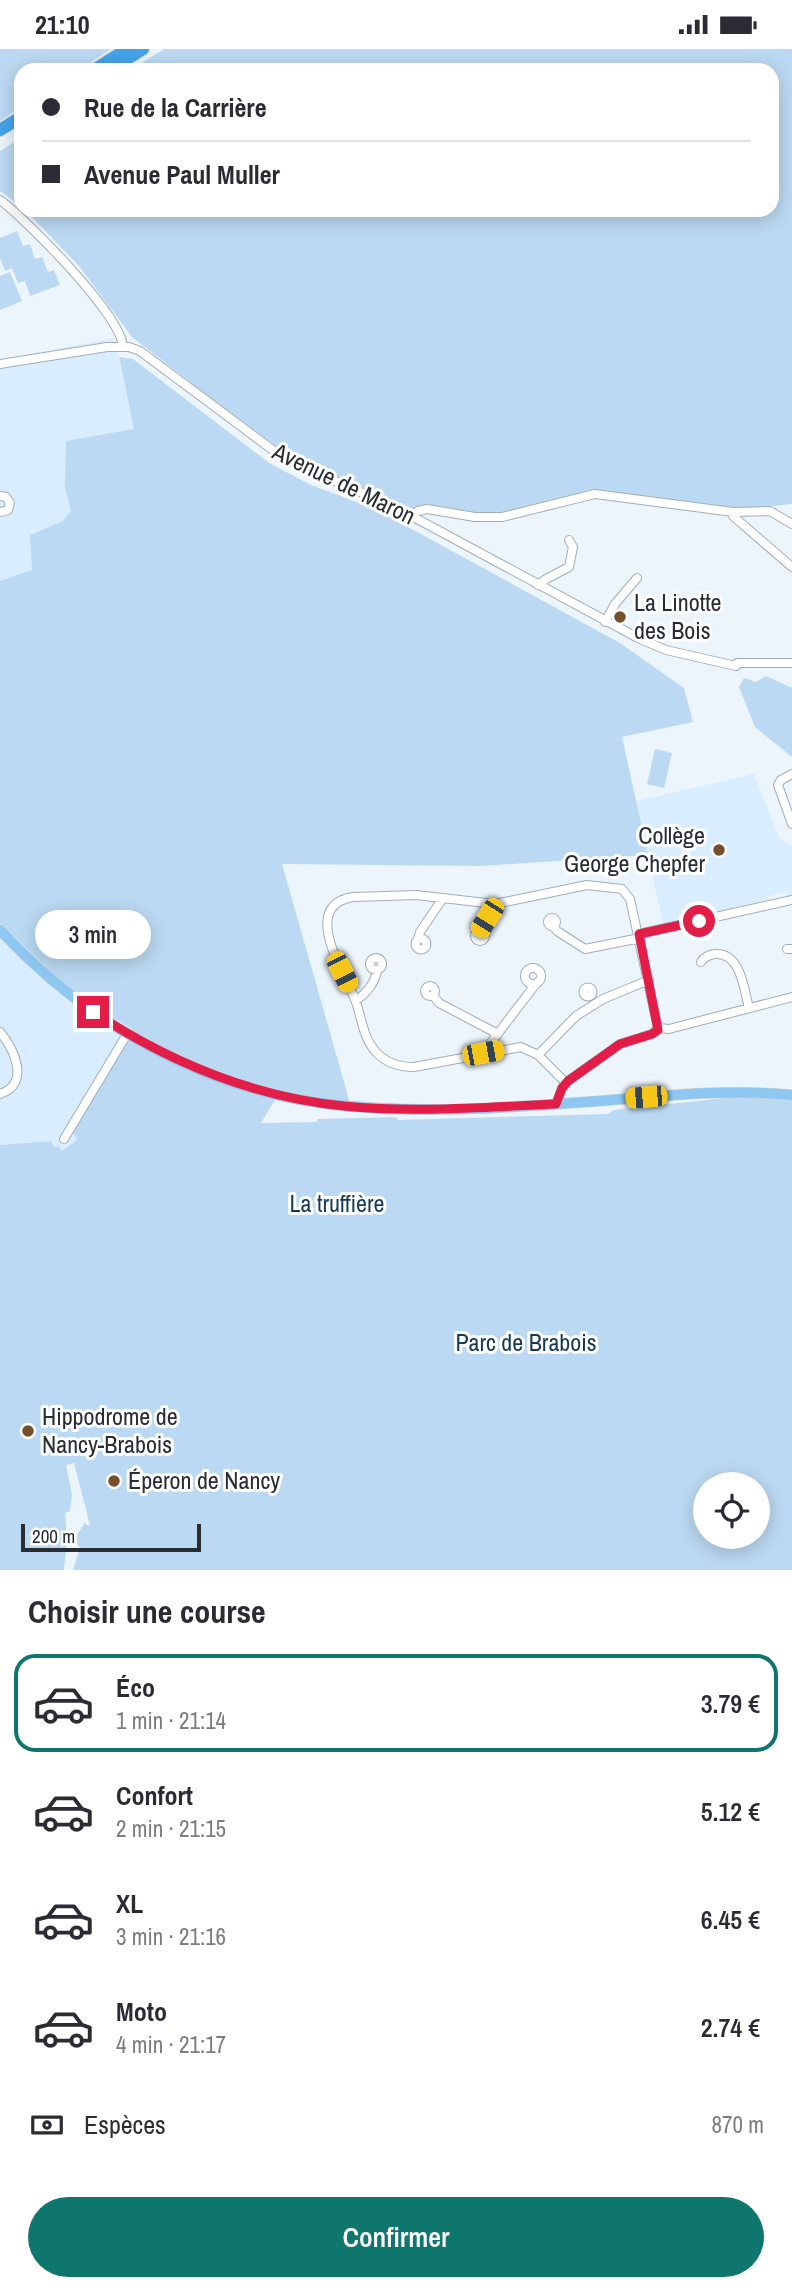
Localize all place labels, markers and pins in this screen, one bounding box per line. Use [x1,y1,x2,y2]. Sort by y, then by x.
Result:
place label: La Linotte des Bois [634,586,722,646]
marker: La Linotte des Bois [612,609,628,625]
place label: Collège George Chepfer [564,819,705,879]
marker: Collège George Chepfer [711,842,727,858]
place label: Hippodrome de Nancy-Brabois [42,1400,178,1460]
marker: Hippodrome de Nancy-Brabois [20,1423,36,1439]
place label: Éperon de Nancy [128,1464,280,1496]
marker: Éperon de Nancy [106,1473,122,1489]

